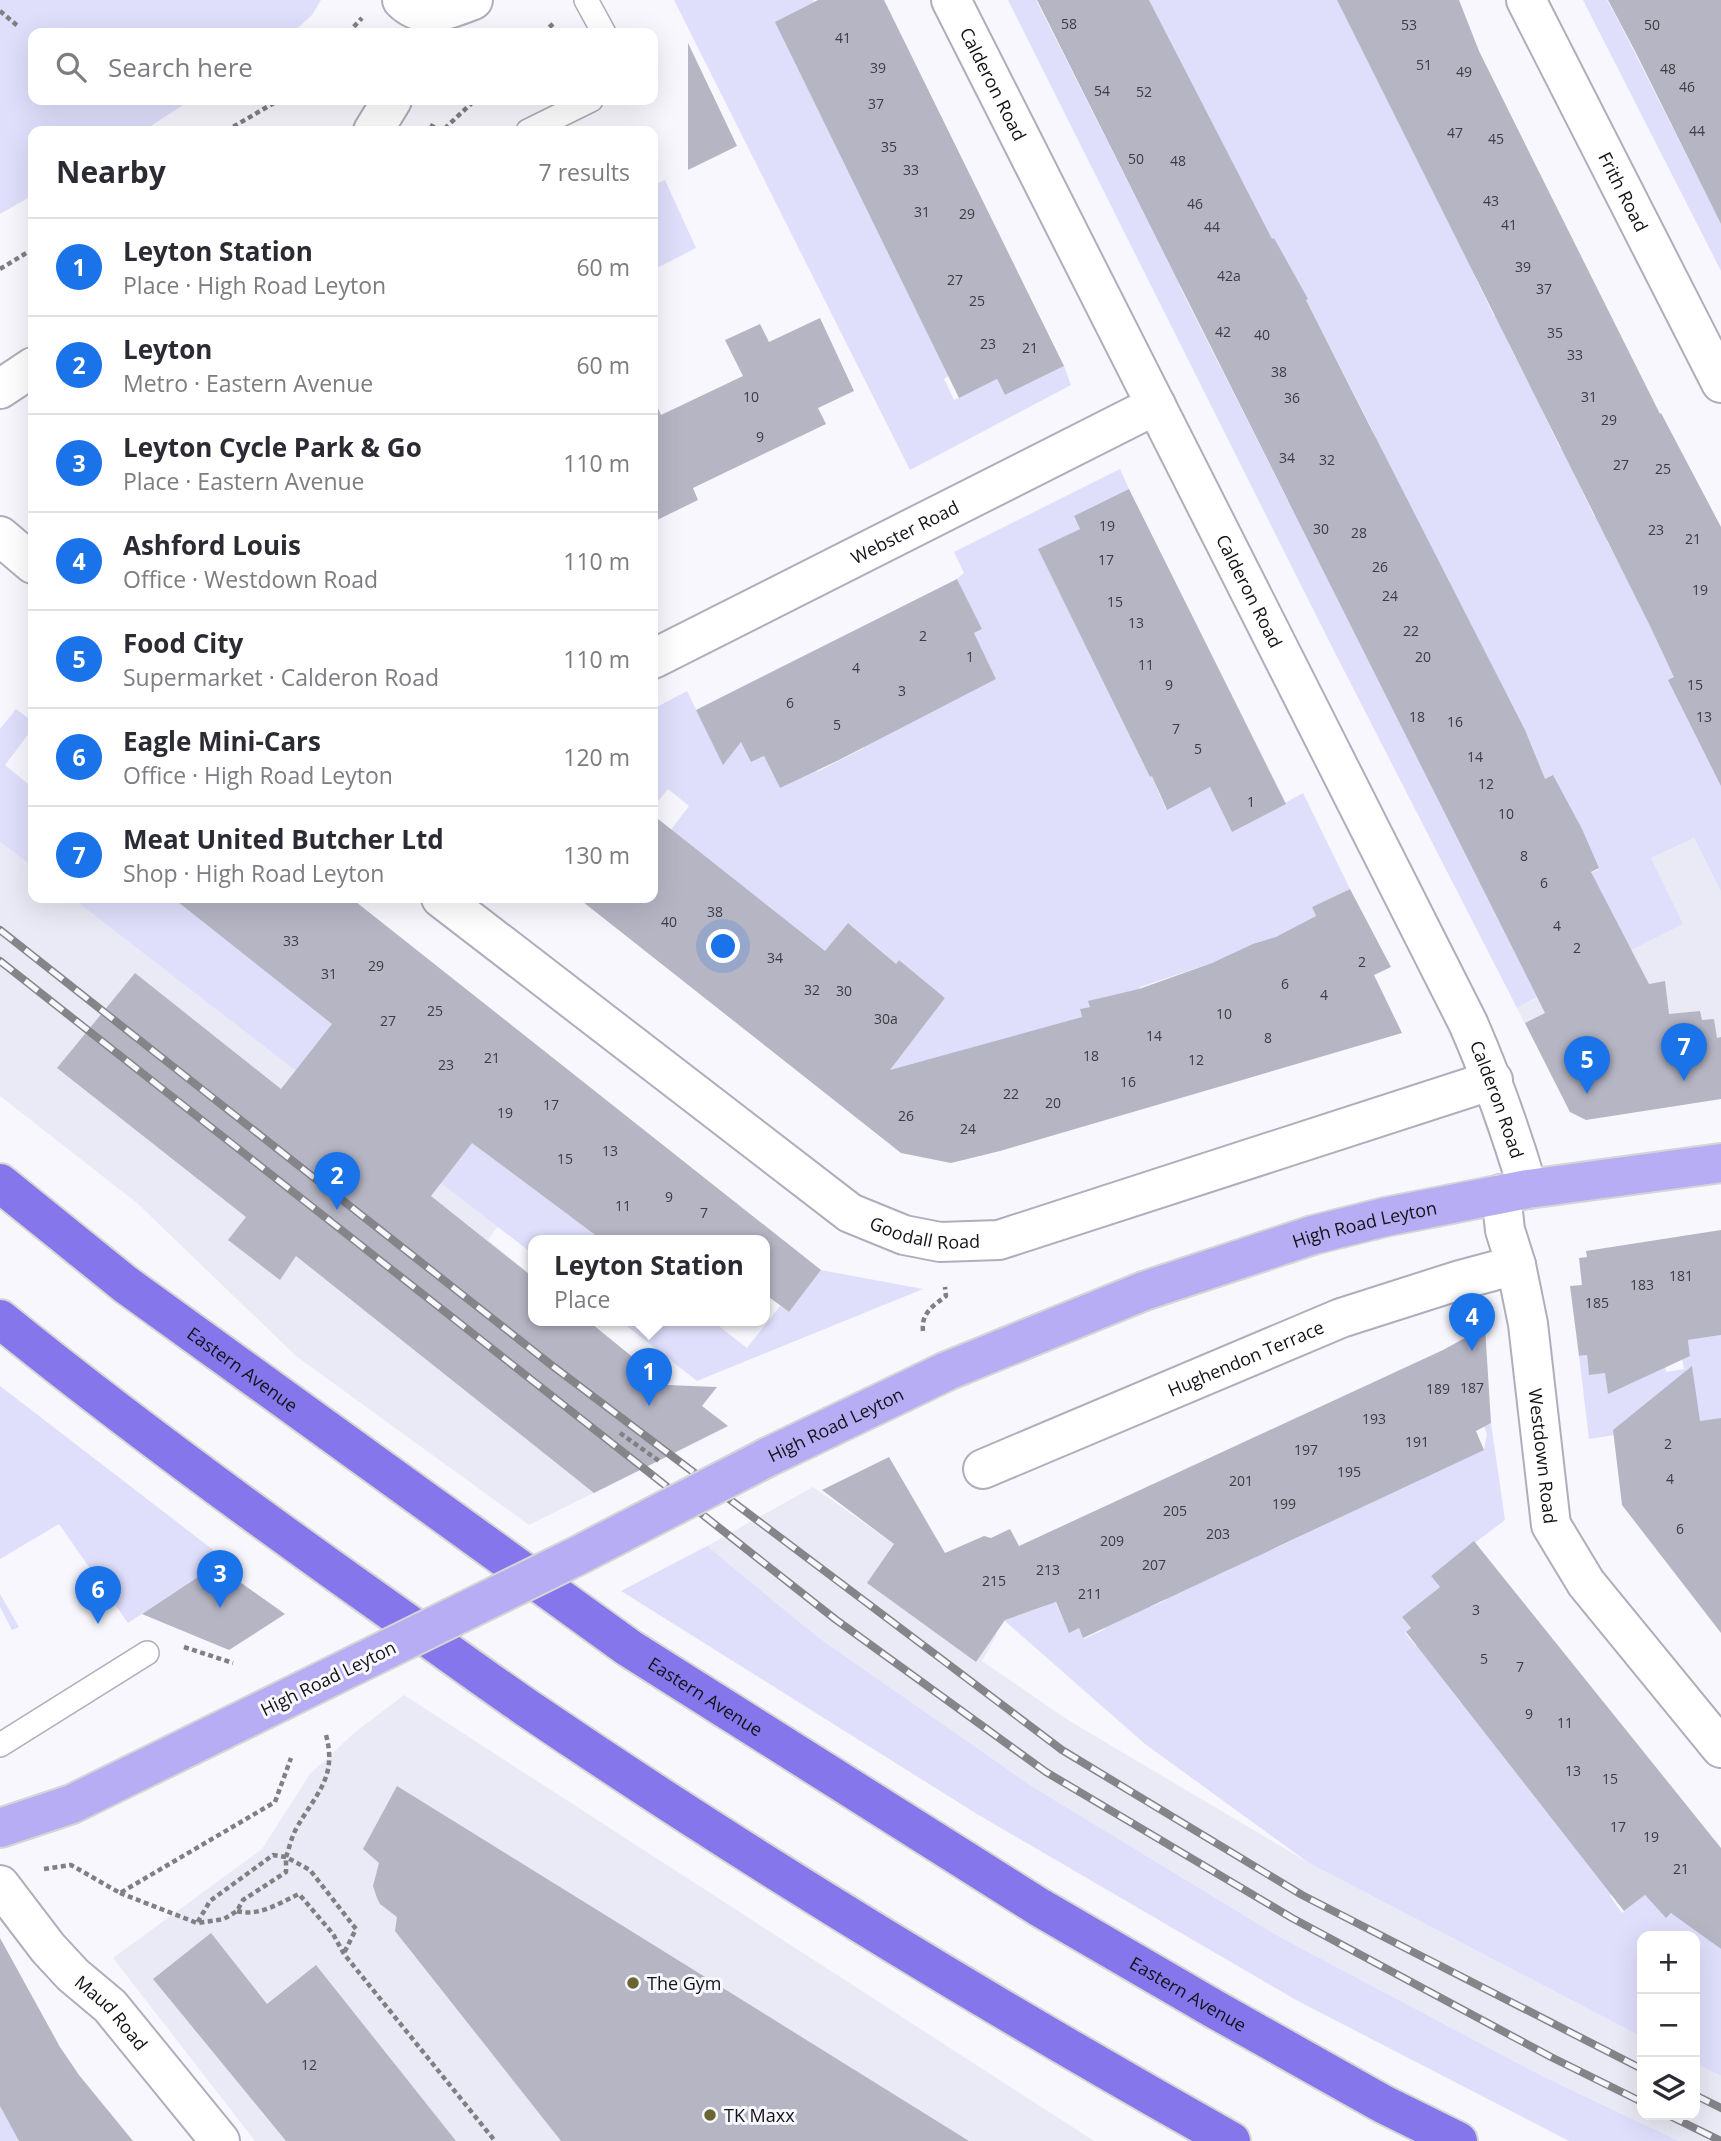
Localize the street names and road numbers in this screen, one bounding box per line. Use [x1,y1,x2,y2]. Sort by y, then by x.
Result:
street label: Calderon Road [955,23,1032,145]
street label: Frith Road [1593,148,1654,236]
street label: Webster Road [847,495,963,569]
street label: Calderon Road [1211,530,1288,652]
street label: Calderon Road [1465,1037,1530,1161]
street label: High Road Leyton [1289,1195,1439,1253]
street label: Goodall Road [866,1210,980,1254]
street label: Hughendon Terrace [1164,1315,1327,1402]
street label: Eastern Avenue [183,1321,303,1417]
street label: High Road Leyton [764,1382,907,1467]
street label: Westdown Road [1523,1387,1563,1525]
street label: High Road Leyton [256,1635,400,1721]
street label: Eastern Avenue [644,1651,767,1741]
street label: Eastern Avenue [1126,1951,1251,2037]
street label: Maud Road [70,1970,153,2055]

